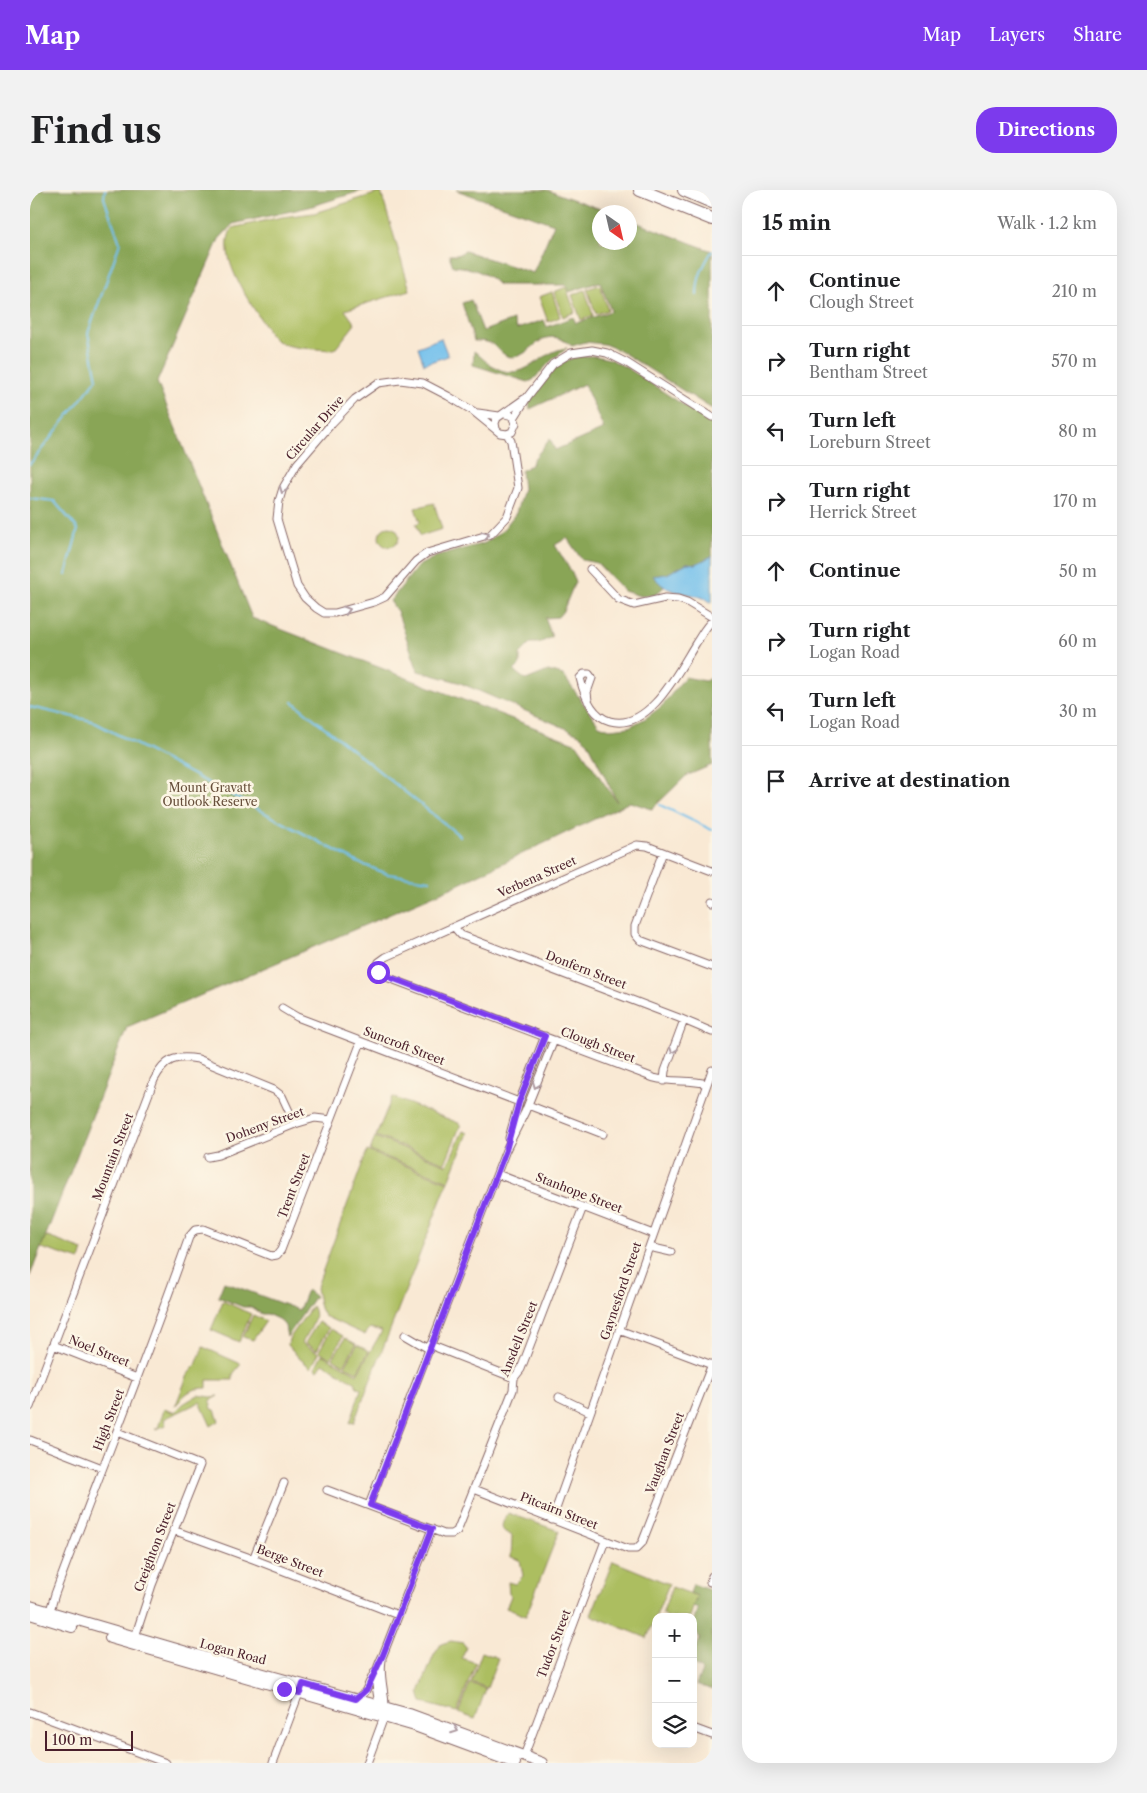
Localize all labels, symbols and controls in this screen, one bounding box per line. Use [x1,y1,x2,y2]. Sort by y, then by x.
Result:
text: Map [25,21,80,50]
text: Map [923,24,961,46]
text: Layers [989,24,1045,46]
text: Share [1073,24,1122,46]
button: Directions [976,107,1117,153]
text: Find us [30,109,162,152]
north arrow [592,205,637,250]
text: 15 min [762,210,831,235]
text: Walk · 1.2 km [997,213,1097,233]
text: Continue [809,269,901,292]
icon: ahead [762,277,790,305]
text: 210 m [1052,281,1097,301]
text: Clough Street [809,292,914,312]
text: Turn right [809,339,910,362]
icon: right [762,347,790,375]
text: 570 m [1051,351,1097,371]
text: Bentham Street [809,362,928,382]
street label: Circular Drive [283,392,347,463]
text: Turn left [809,409,896,432]
icon: left [762,417,790,445]
text: 80 m [1058,421,1097,441]
text: Loreburn Street [809,432,931,452]
text: Turn right [809,479,910,502]
one-way arrow [279,485,289,493]
icon: right [762,487,790,515]
text: 170 m [1053,491,1097,511]
text: Herrick Street [809,502,917,522]
one-way arrow [480,532,489,542]
icon: ahead [762,557,790,585]
text: Continue [809,559,901,582]
text: 50 m [1059,561,1097,581]
one-way arrow [343,605,352,616]
text: Turn right [809,619,910,642]
icon: right [762,627,790,655]
text: 60 m [1058,631,1097,651]
text: Logan Road [809,642,900,662]
text: Turn left [809,689,896,712]
icon: left [762,697,790,725]
text: 30 m [1059,701,1097,721]
text: Logan Road [809,712,900,732]
icon: arrive [762,767,790,795]
text: Arrive at destination [809,769,1010,792]
park label: Mount Gravatt Outlook Reserve [162,780,258,809]
street label: Verbena Street [494,852,579,901]
street label: Donfern Street [544,947,629,992]
route start [367,961,390,984]
street label: Suncroft Street [361,1023,448,1068]
street label: Clough Street [559,1023,638,1066]
one-way arrow [669,1045,679,1054]
one-way arrow [532,1081,542,1089]
street label: Doheny Street [224,1103,307,1146]
street label: Mountain Street [89,1110,136,1203]
street label: Trent Street [274,1150,313,1221]
street label: Stanhope Street [534,1169,625,1216]
street label: Gaynesford Street [597,1239,645,1342]
street label: Ansdell Street [496,1298,541,1380]
street label: Noel Street [66,1332,133,1370]
street label: High Street [90,1386,127,1453]
street label: Vaughan Street [642,1409,687,1497]
street label: Pitcairn Street [518,1489,601,1532]
street label: Creighton Street [131,1499,179,1594]
street label: Berge Street [255,1541,326,1580]
street label: Tudor Street [534,1607,574,1680]
map controls [652,1613,697,1748]
button: + [652,1613,697,1658]
street label: Logan Road [198,1635,269,1668]
button: − [652,1658,697,1703]
route end [273,1678,296,1701]
button: layers [652,1703,697,1748]
one-way arrow [450,1724,459,1734]
scale bar [45,1728,132,1751]
text: 100 m [52,1731,92,1749]

